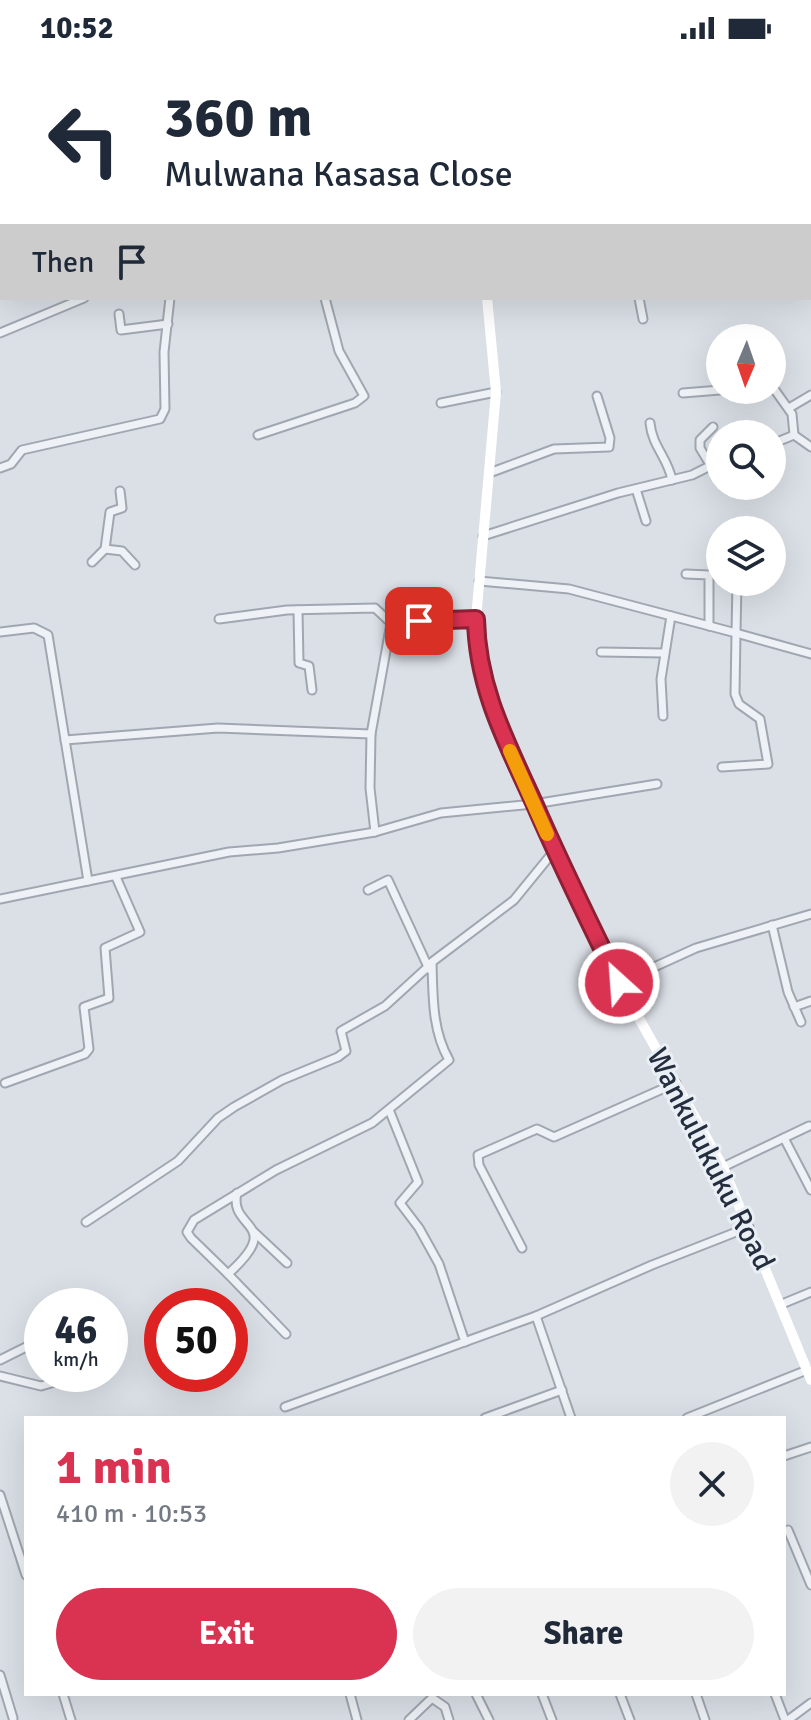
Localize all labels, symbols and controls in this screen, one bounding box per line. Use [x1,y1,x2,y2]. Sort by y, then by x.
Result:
text: 10:52 [40,10,114,47]
text: 360 m [164,83,312,152]
icon: left [32,88,136,192]
text: Mulwana Kasasa Close [164,152,513,197]
icon: arrive [110,240,154,284]
text: Then [32,244,94,281]
north arrow [706,324,786,404]
map controls [706,324,786,596]
button: search [706,420,786,500]
button: layers [706,516,786,596]
pin [385,587,453,655]
icon: arrive [397,599,441,643]
position arrow [577,941,661,1025]
street label: Wankulukuku Road [639,1042,783,1277]
speed limit sign: 50 [144,1288,248,1392]
text: 46 [54,1305,98,1355]
text: km/h [53,1347,99,1372]
text: 1 min [56,1438,172,1497]
button: close [670,1442,754,1526]
text: 410 m · 10:53 [56,1498,207,1530]
button: Exit [56,1588,397,1680]
button: Share [413,1588,754,1680]

